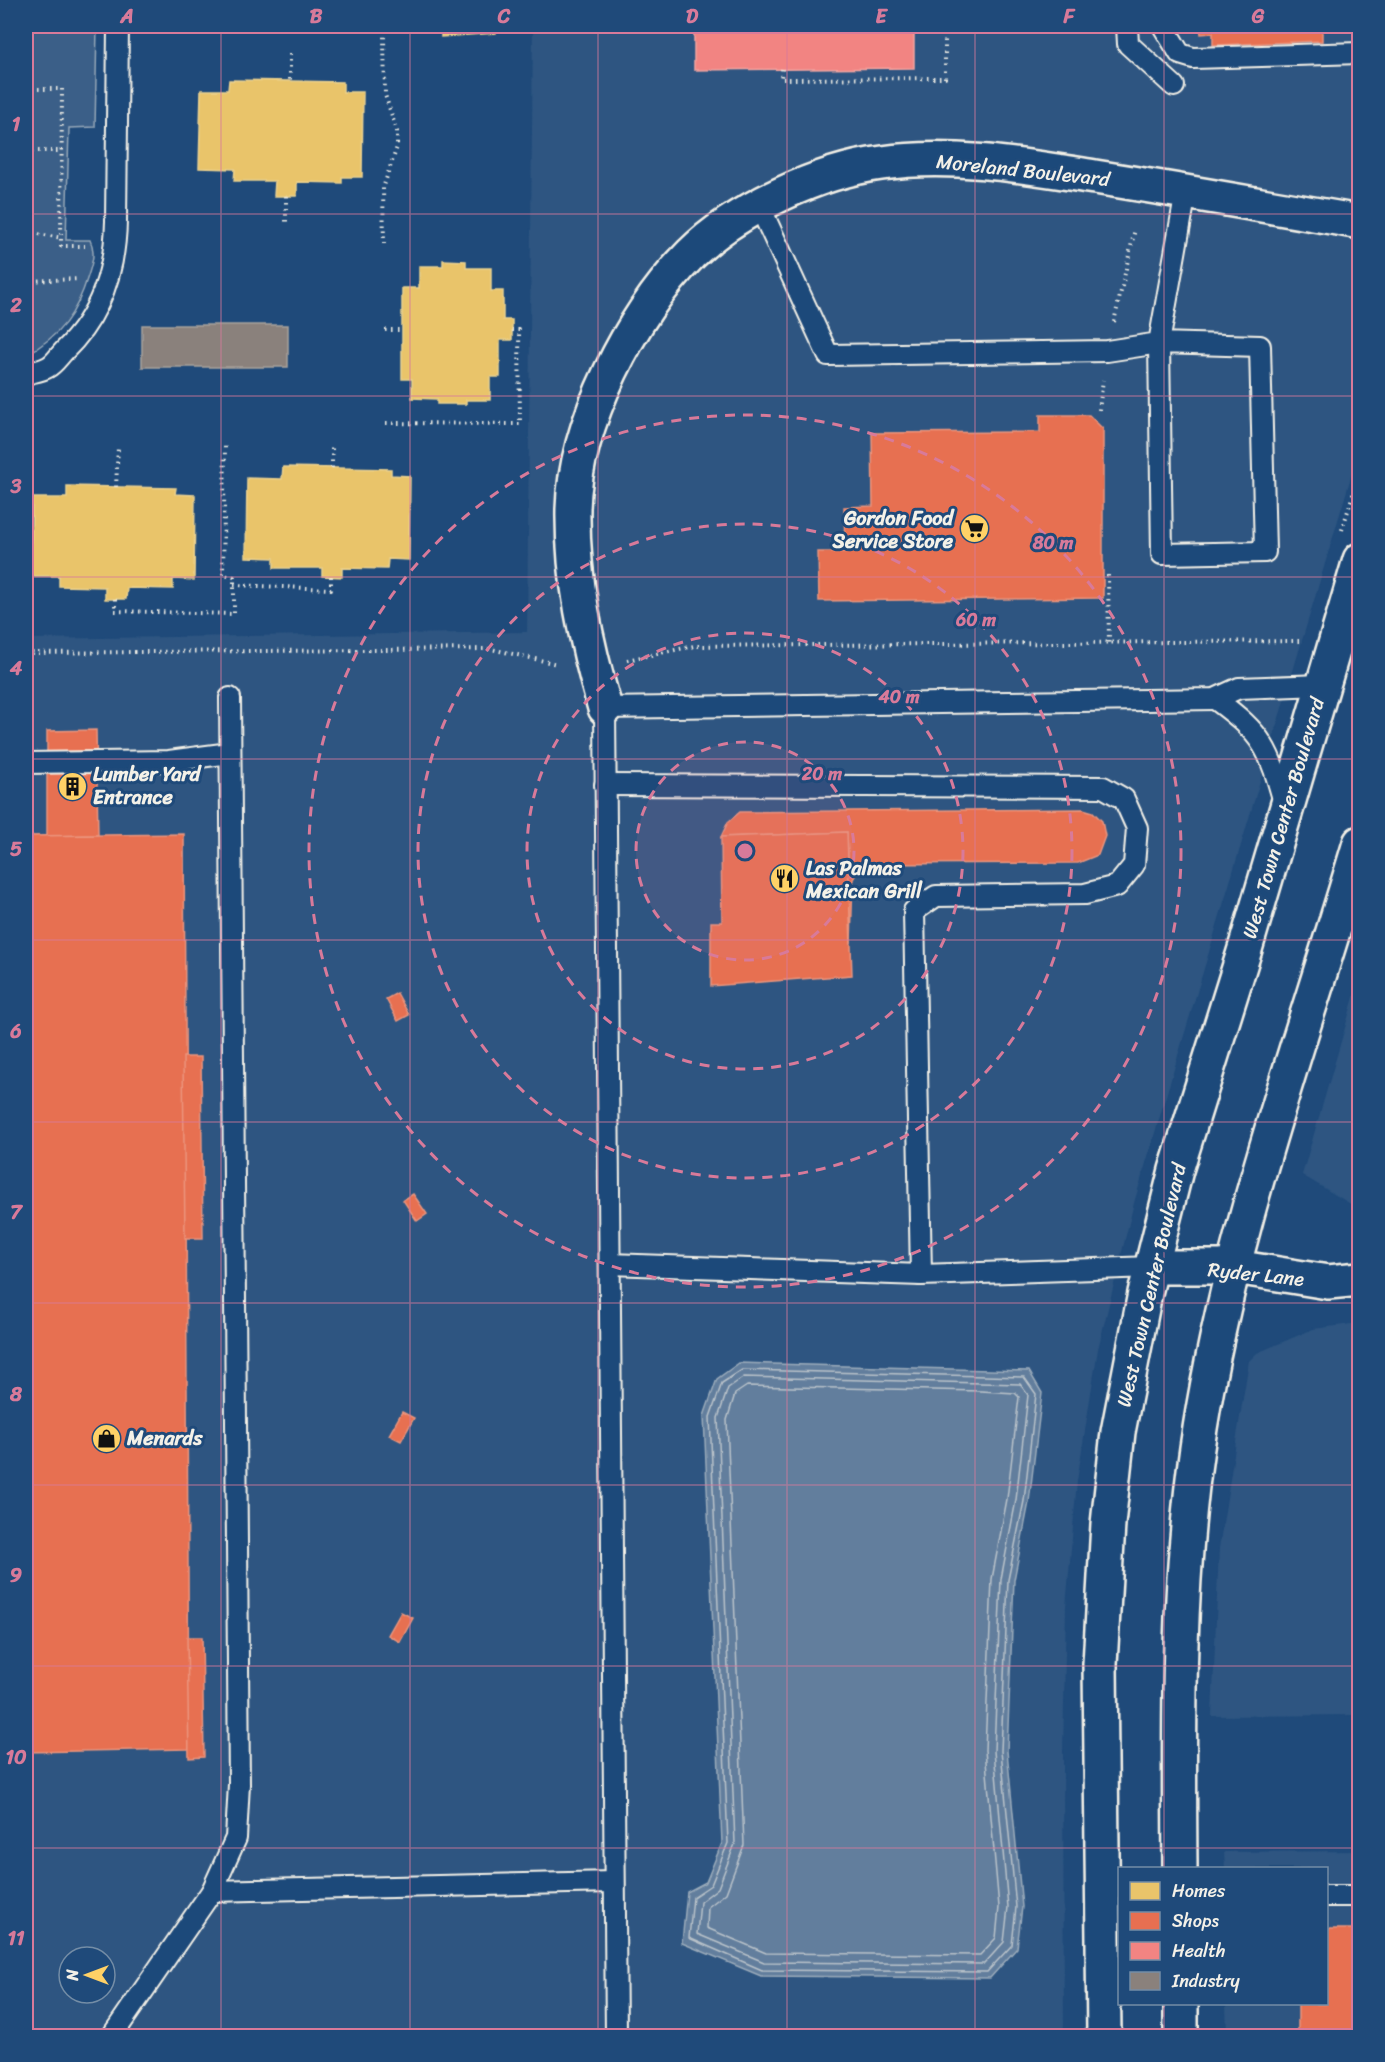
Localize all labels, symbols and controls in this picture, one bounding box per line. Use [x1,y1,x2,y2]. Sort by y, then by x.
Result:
text: A [119,0,134,34]
text: B [310,0,323,34]
text: C [497,0,511,34]
text: D [686,0,699,34]
text: E [875,0,888,34]
text: F [1063,0,1076,34]
text: G [1251,0,1265,34]
text: 1 [12,107,21,142]
street label: Moreland Boulevard [934,144,1113,197]
text: 2 [9,288,22,323]
text: 3 [10,469,22,504]
place label: Gordon Food Service Store [831,501,955,559]
supermarket icon: Gordon Food Service Store [958,513,990,545]
text: 80 m [1032,527,1074,559]
text: 60 m [955,604,996,636]
text: 4 [9,651,23,686]
text: 40 m [877,681,920,713]
street label: West Town Center Boulevard [1232,692,1335,943]
place label: Lumber Yard Entrance [93,757,202,815]
text: 20 m [801,758,842,790]
building icon: Lumber Yard Entrance [56,770,88,802]
text: 5 [10,832,22,867]
centre of rings [735,841,755,861]
place label: Las Palmas Mexican Grill [805,851,923,909]
restaurant icon: Las Palmas Mexican Grill [769,863,801,895]
text: 6 [9,1014,22,1049]
street label: West Town Center Boulevard [1106,1158,1197,1411]
text: 7 [10,1195,23,1230]
street label: Ryder Lane [1206,1252,1306,1297]
text: 8 [9,1377,23,1412]
place label: Menards [126,1421,203,1456]
shop icon: Menards [90,1422,122,1454]
text: 9 [10,1558,22,1593]
text: 10 [5,1740,27,1775]
legend [1118,1867,1328,2005]
text: Homes [1172,1875,1226,1907]
text: Shops [1172,1905,1219,1937]
text: 11 [7,1921,25,1956]
text: Health [1172,1935,1225,1967]
north arrow [57,1945,117,2005]
text: Industry [1171,1965,1241,1997]
text: N [58,1969,87,1982]

